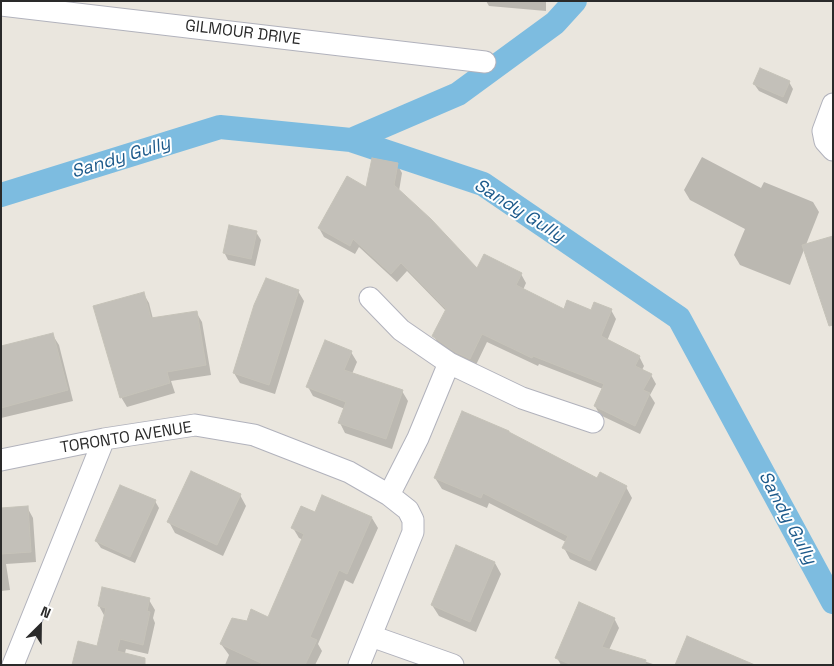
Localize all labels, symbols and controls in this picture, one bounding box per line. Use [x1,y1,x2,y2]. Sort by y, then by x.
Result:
street label: GILMOUR DRIVE [184,16,302,50]
water label: Sandy Gully [69,133,173,183]
water label: Sandy Gully [470,175,568,247]
street label: TORONTO AVENUE [59,418,193,458]
water label: Sandy Gully [753,468,821,568]
north arrow [15,601,65,651]
text: N [38,602,54,622]

